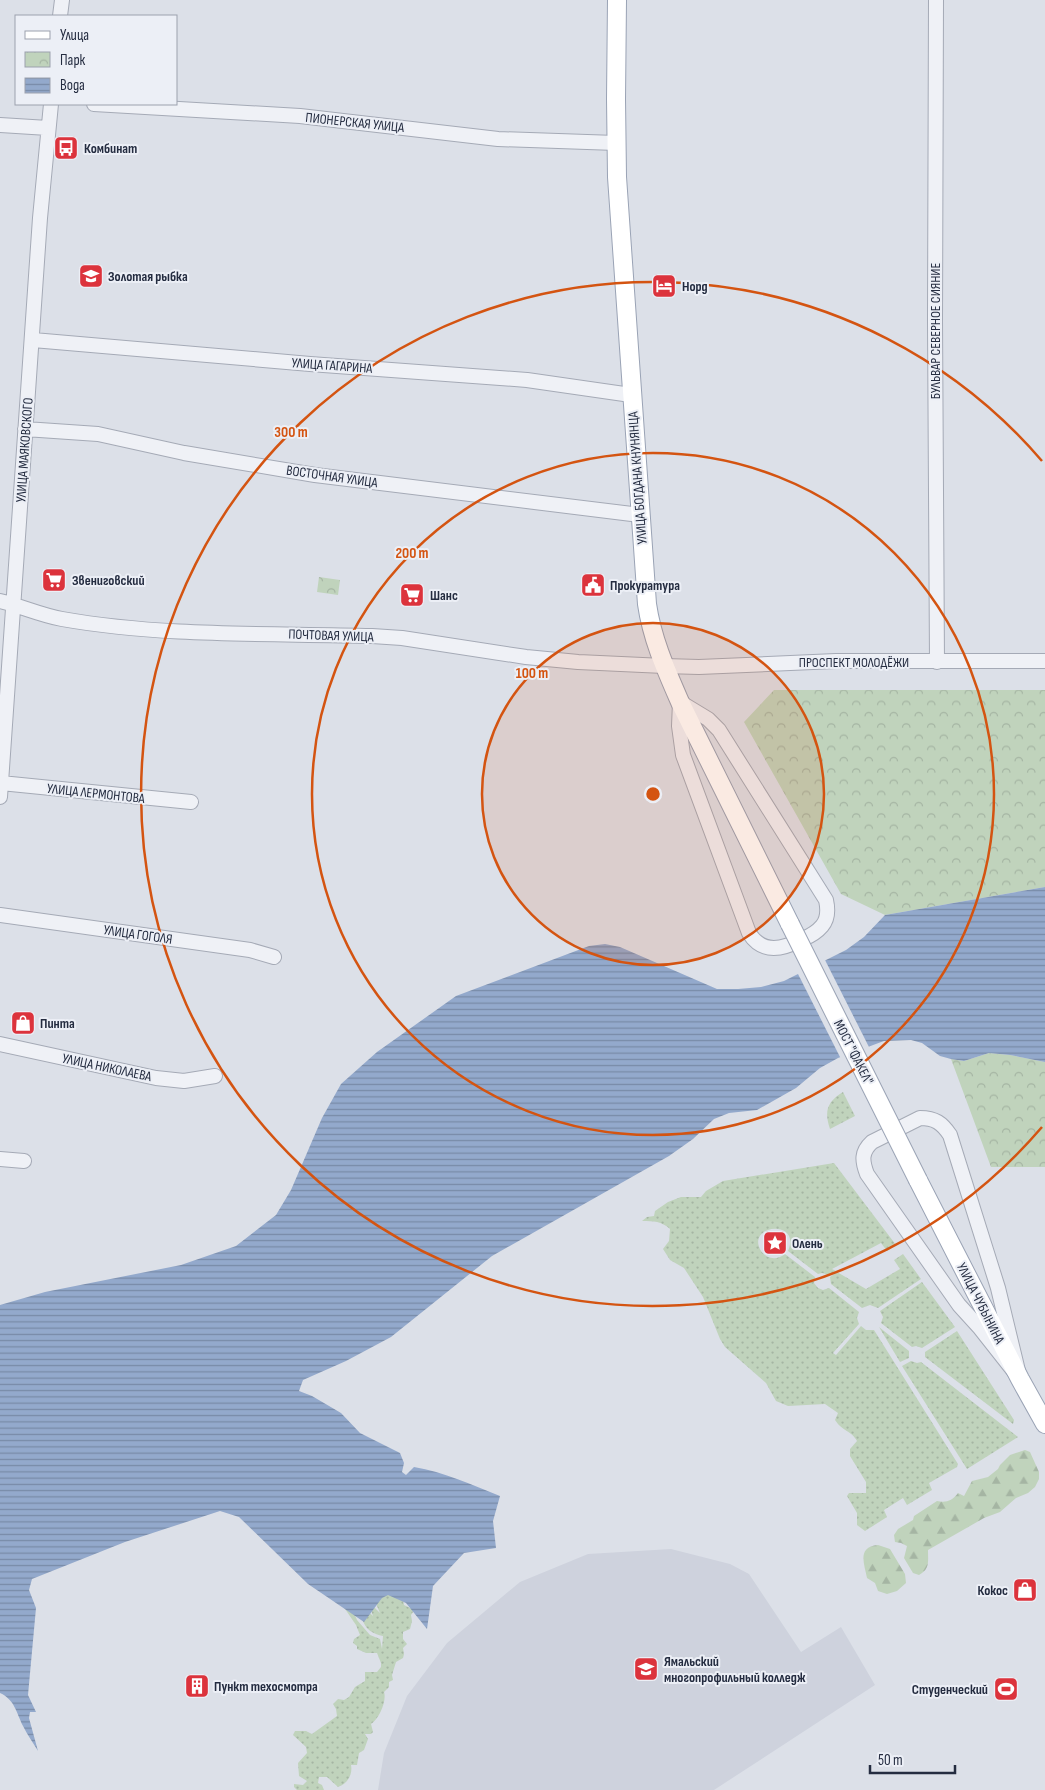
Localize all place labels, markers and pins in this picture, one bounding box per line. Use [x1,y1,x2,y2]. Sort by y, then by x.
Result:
bus stop icon: Комбинат [53,135,79,161]
place label: Комбинат [84,140,137,157]
school or university icon: Золотая рыбка [78,263,104,289]
place label: Золотая рыбка [108,268,188,285]
hotel icon: Норд [651,273,677,299]
place label: Норд [682,278,708,295]
supermarket icon: Звениговский [41,567,67,593]
place label: Звениговский [72,572,145,589]
public building icon: Прокуратура [580,572,606,598]
place label: Прокуратура [610,577,680,594]
supermarket icon: Шанс [399,582,425,608]
place label: Шанс [430,587,458,604]
centre of rings [644,785,662,803]
shop icon: Пинта [10,1010,36,1036]
place label: Пинта [40,1015,75,1032]
place icon: Олень [762,1230,788,1256]
place label: Олень [792,1235,823,1252]
shop icon: Кокос [1012,1577,1038,1603]
place label: Кокос [977,1582,1008,1599]
place label: Ямальский многопрофильный колледж [664,1653,806,1686]
school or university icon: Ямальский многопрофильный колледж [633,1656,659,1682]
building icon: Пункт техосмотра [184,1673,210,1699]
sports icon: Студенческий [993,1676,1019,1702]
place label: Пункт техосмотра [214,1678,318,1695]
place label: Студенческий [912,1681,988,1698]

